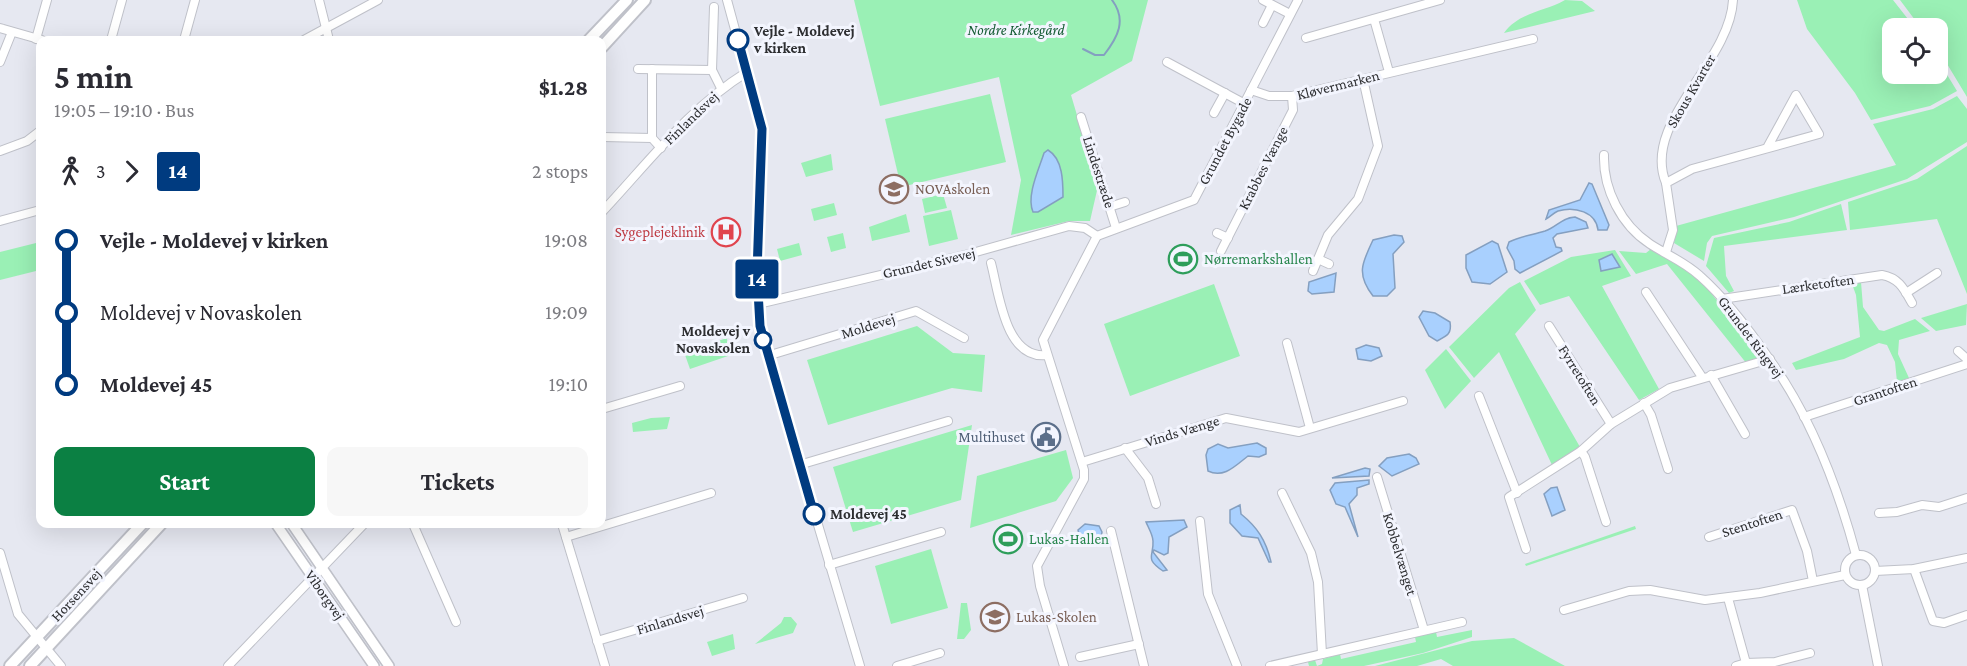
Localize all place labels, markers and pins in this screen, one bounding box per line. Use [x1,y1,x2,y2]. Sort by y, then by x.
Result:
place label: Vejle - Moldevej v kirken [753,23,855,56]
marker: Vejle - Moldevej v kirken [727,29,749,51]
school or university icon: NOVAskolen [878,173,910,205]
place label: NOVAskolen [915,181,990,197]
hospital icon: Sygeplejeklinik [710,216,742,248]
place label: Sygeplejeklinik [615,224,706,241]
sports icon: Nørremarkshallen [1167,243,1199,275]
place label: Nørremarkshallen [1204,251,1313,267]
place label: Moldevej v Novaskolen [676,323,751,356]
marker: Moldevej v Novaskolen [754,331,772,349]
public building icon: Multihuset [1030,421,1062,453]
place label: Multihuset [958,429,1026,445]
marker: Moldevej 45 [803,503,825,525]
place label: Moldevej 45 [830,506,907,523]
sports icon: Lukas-Hallen [992,523,1024,555]
place label: Lukas-Hallen [1029,531,1109,547]
school or university icon: Lukas-Skolen [979,601,1011,633]
place label: Lukas-Skolen [1016,609,1097,625]

